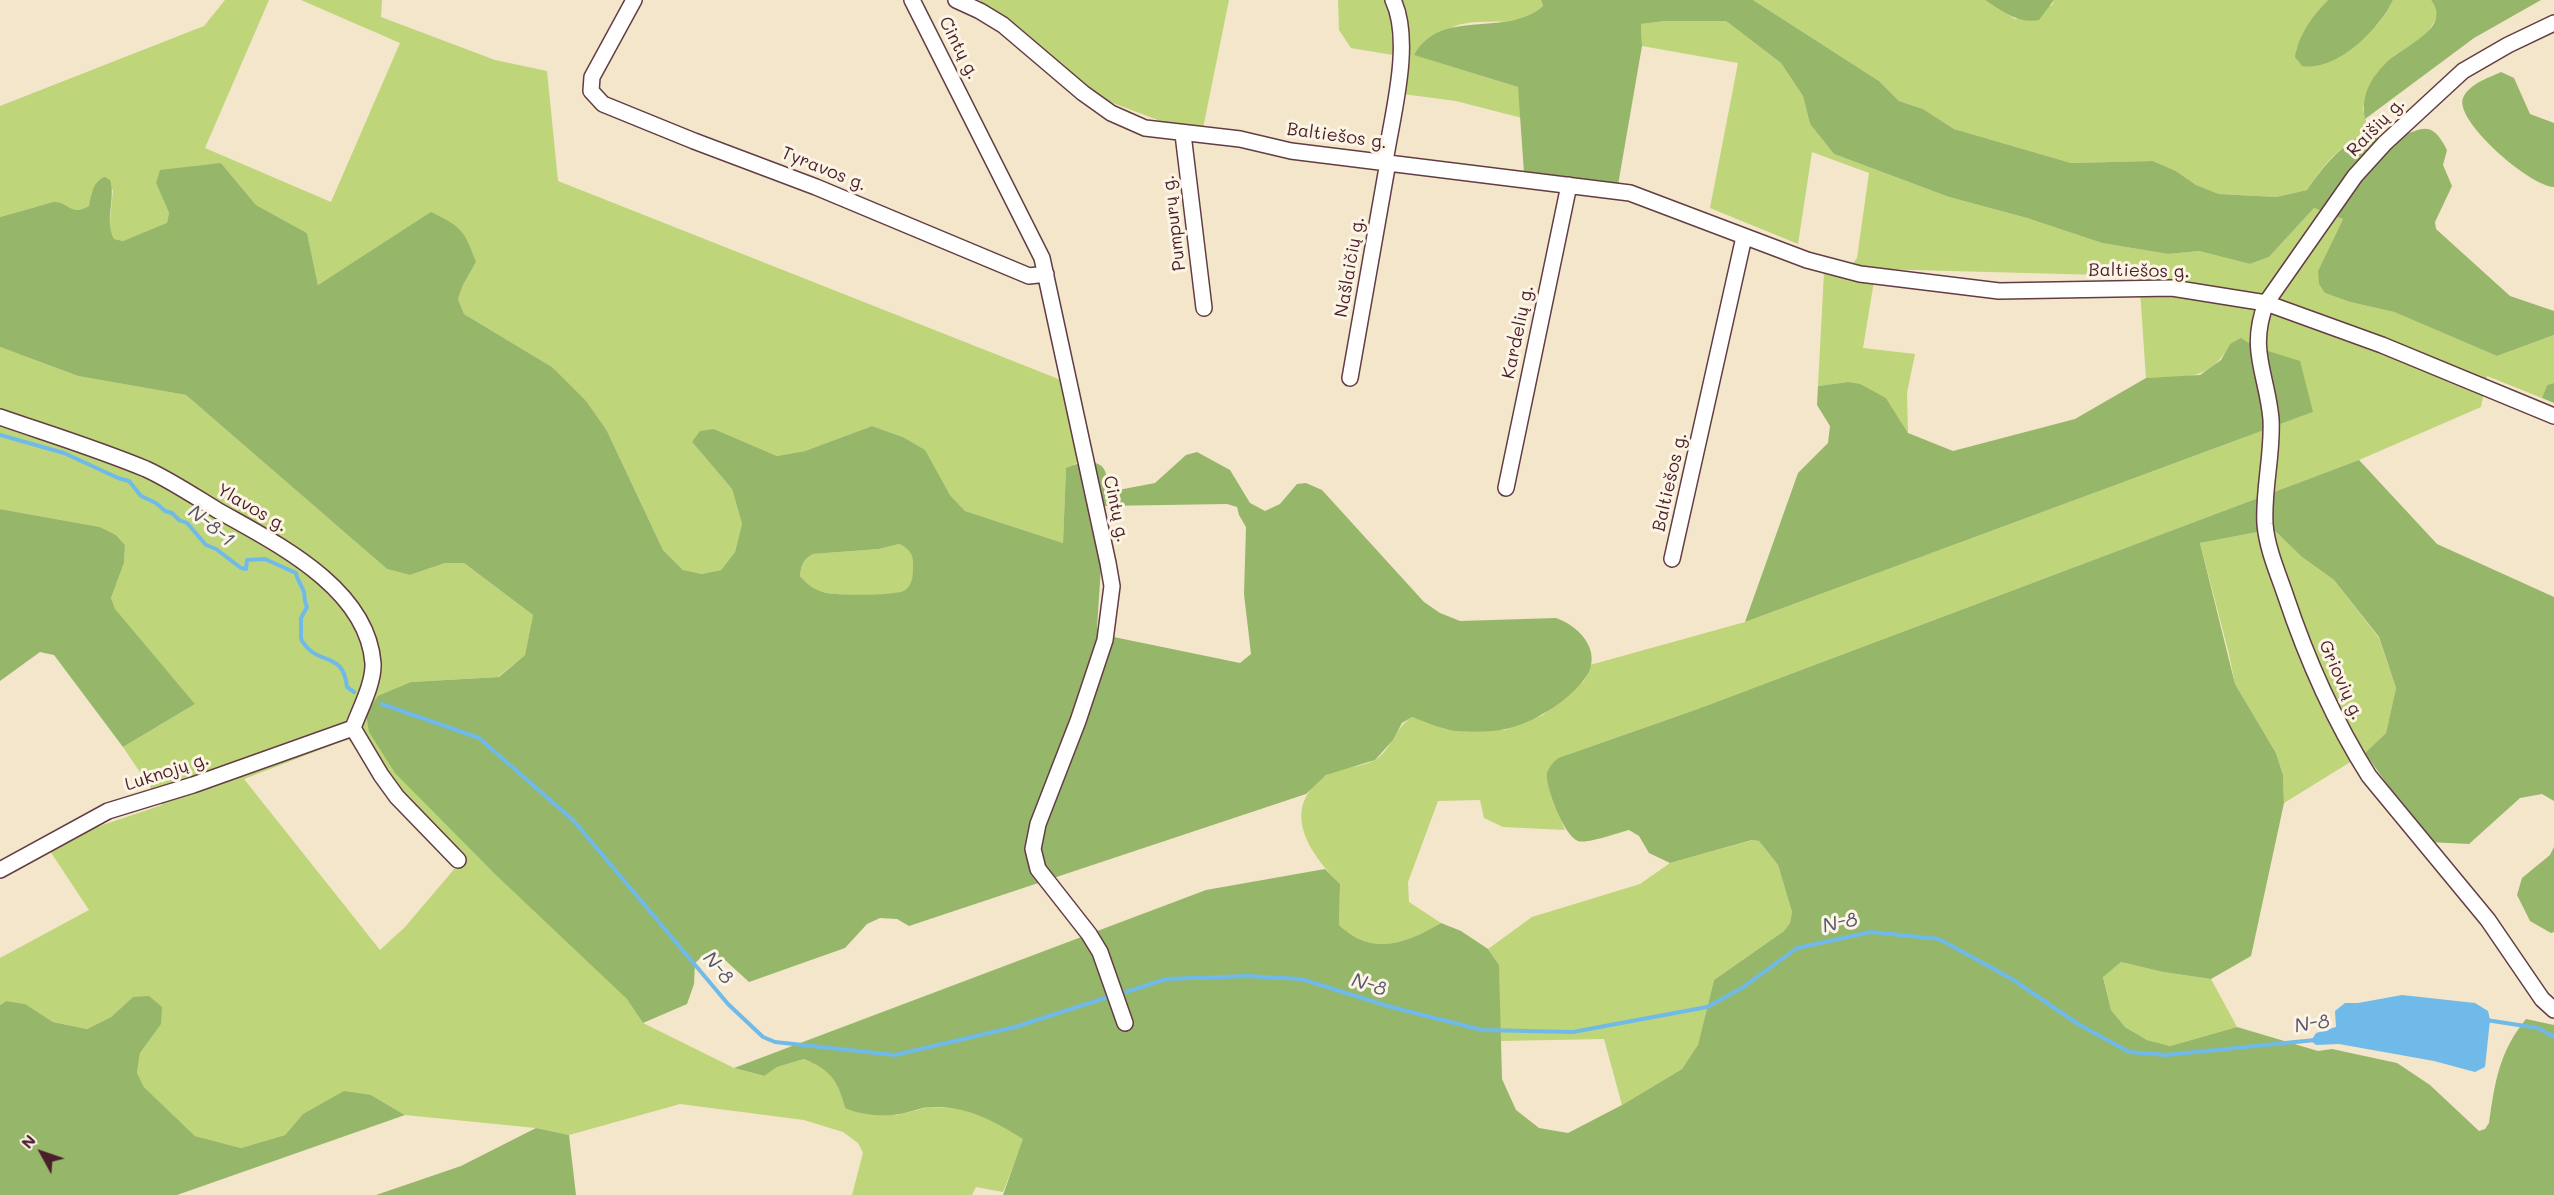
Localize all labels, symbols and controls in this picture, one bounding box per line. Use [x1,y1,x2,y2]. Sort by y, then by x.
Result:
street label: Cintų g. [934,13,984,83]
street label: Raišių g. [2343,93,2409,161]
street label: Baltiešos g. [1285,118,1389,154]
street label: Tyravos g. [778,142,870,196]
street label: Pumpurų g. [1157,174,1191,272]
street label: Našlaičių g. [1331,215,1369,319]
street label: Baltiešos g. [2088,259,2190,283]
street label: Kardelių g. [1498,283,1538,381]
street label: Baltiešos g. [1648,430,1692,534]
street label: Cintų g. [1098,474,1134,544]
street label: Ylavos g. [213,479,291,537]
water label: N-8-1 [183,500,239,552]
street label: Griovių g. [2314,637,2368,723]
street label: Luknojų g. [122,748,212,796]
water label: N-8 [1820,908,1860,938]
water label: N-8 [697,947,739,989]
water label: N-8 [1349,968,1389,1002]
water label: N-8 [2293,1009,2331,1039]
north arrow [12,1123,72,1183]
text: N [16,1130,40,1153]

